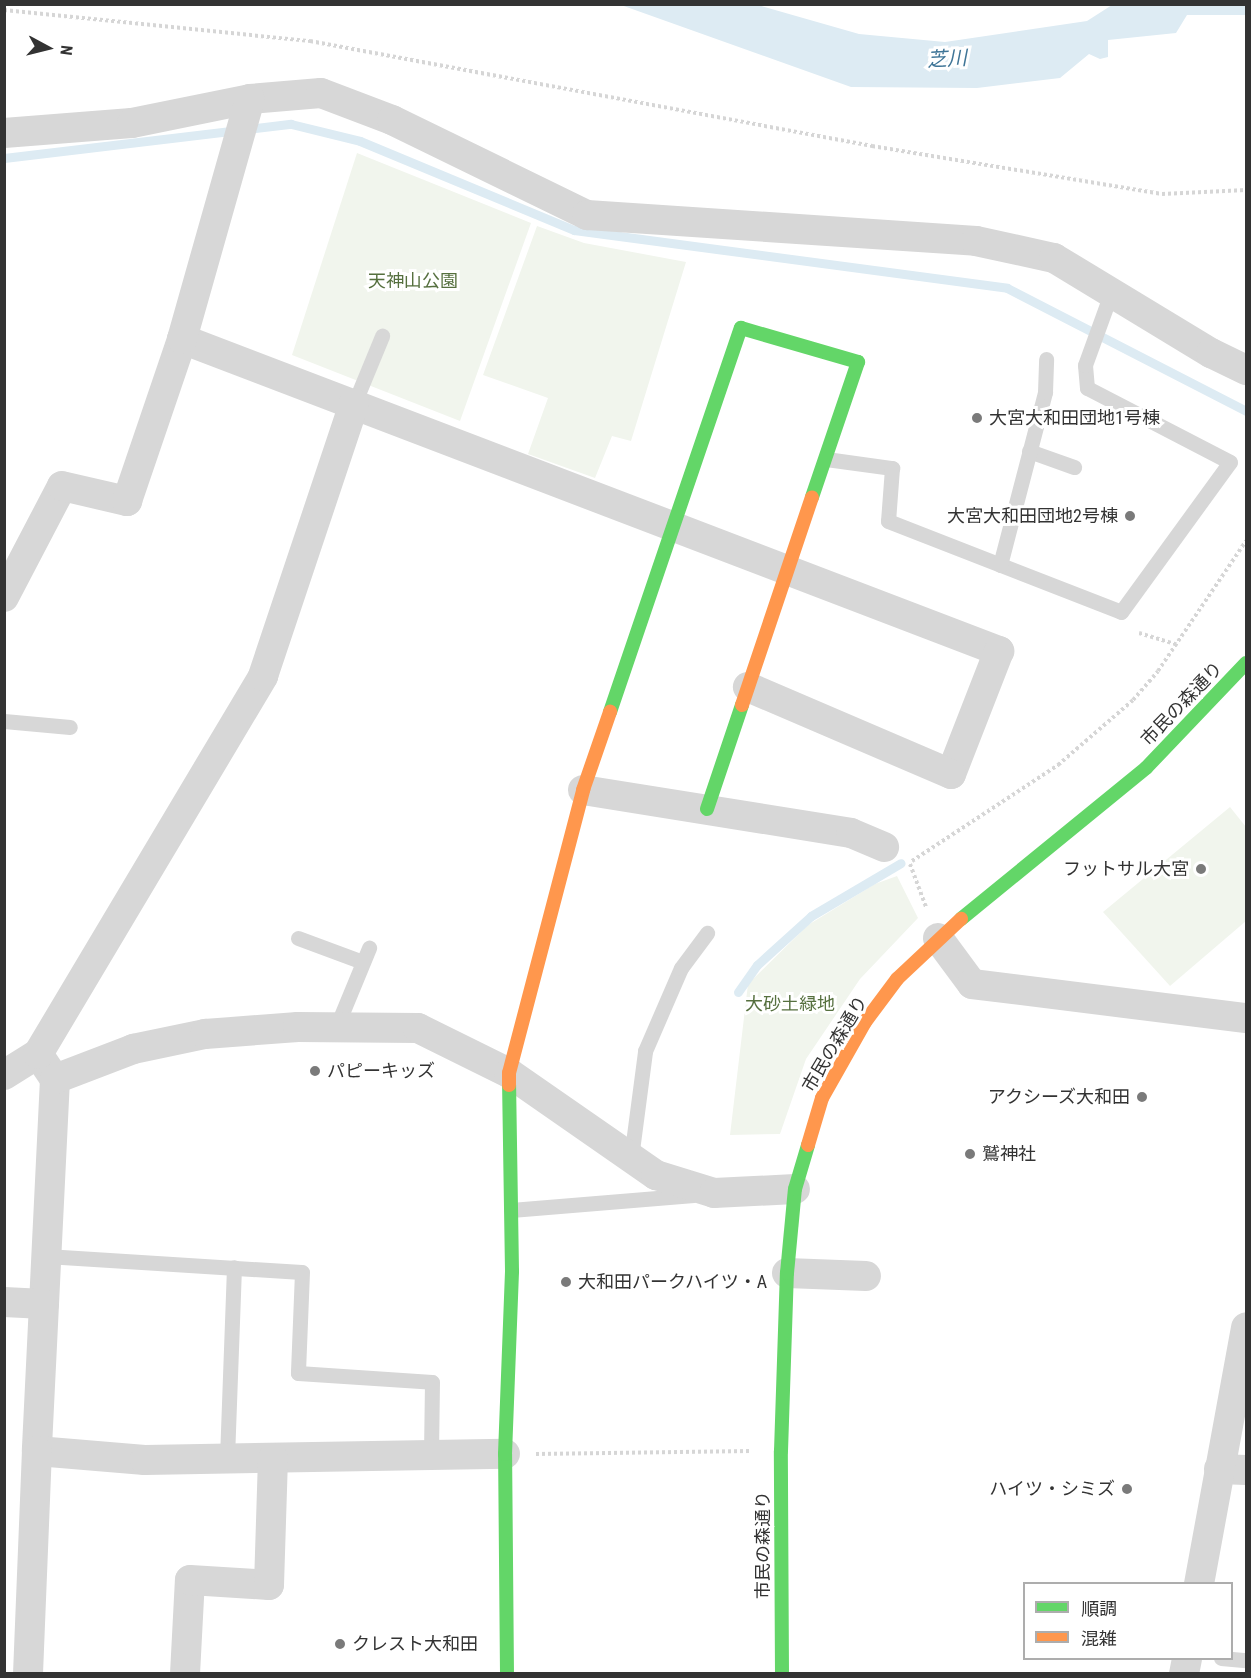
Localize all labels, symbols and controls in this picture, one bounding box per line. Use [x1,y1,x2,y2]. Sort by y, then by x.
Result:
north arrow [18,18,78,78]
text: N [56,44,76,56]
water label: 芝川 [926,46,968,72]
park label: 天神山公園 [368,270,458,292]
place label: 大宮大和田団地1号棟 [989,407,1160,429]
marker: 大宮大和田団地1号棟 [970,411,984,425]
place label: 大宮大和田団地2号棟 [947,505,1118,527]
marker: 大宮大和田団地2号棟 [1123,509,1137,523]
street label: 市民の森通り [1137,658,1227,750]
place label: フットサル大宮 [1063,858,1189,880]
marker: フットサル大宮 [1194,862,1208,876]
street label: 市民の森通り [798,992,872,1096]
park label: 大砂土緑地 [745,993,835,1015]
place label: パピーキッズ [327,1060,435,1082]
marker: パピーキッズ [308,1064,322,1078]
place label: アクシーズ大和田 [986,1086,1130,1108]
marker: アクシーズ大和田 [1135,1090,1149,1104]
place label: 鷲神社 [982,1143,1036,1165]
marker: 鷲神社 [963,1147,977,1161]
place label: 大和田パークハイツ・A [578,1271,768,1293]
marker: 大和田パークハイツ・A [559,1275,573,1289]
place label: ハイツ・シミズ [989,1478,1115,1500]
marker: ハイツ・シミズ [1120,1482,1134,1496]
street label: 市民の森通り [752,1491,774,1599]
legend [1023,1582,1233,1660]
text: 順調 [1081,1598,1117,1619]
text: 混雑 [1081,1628,1117,1649]
place label: クレスト大和田 [352,1633,478,1655]
marker: クレスト大和田 [333,1637,347,1651]

